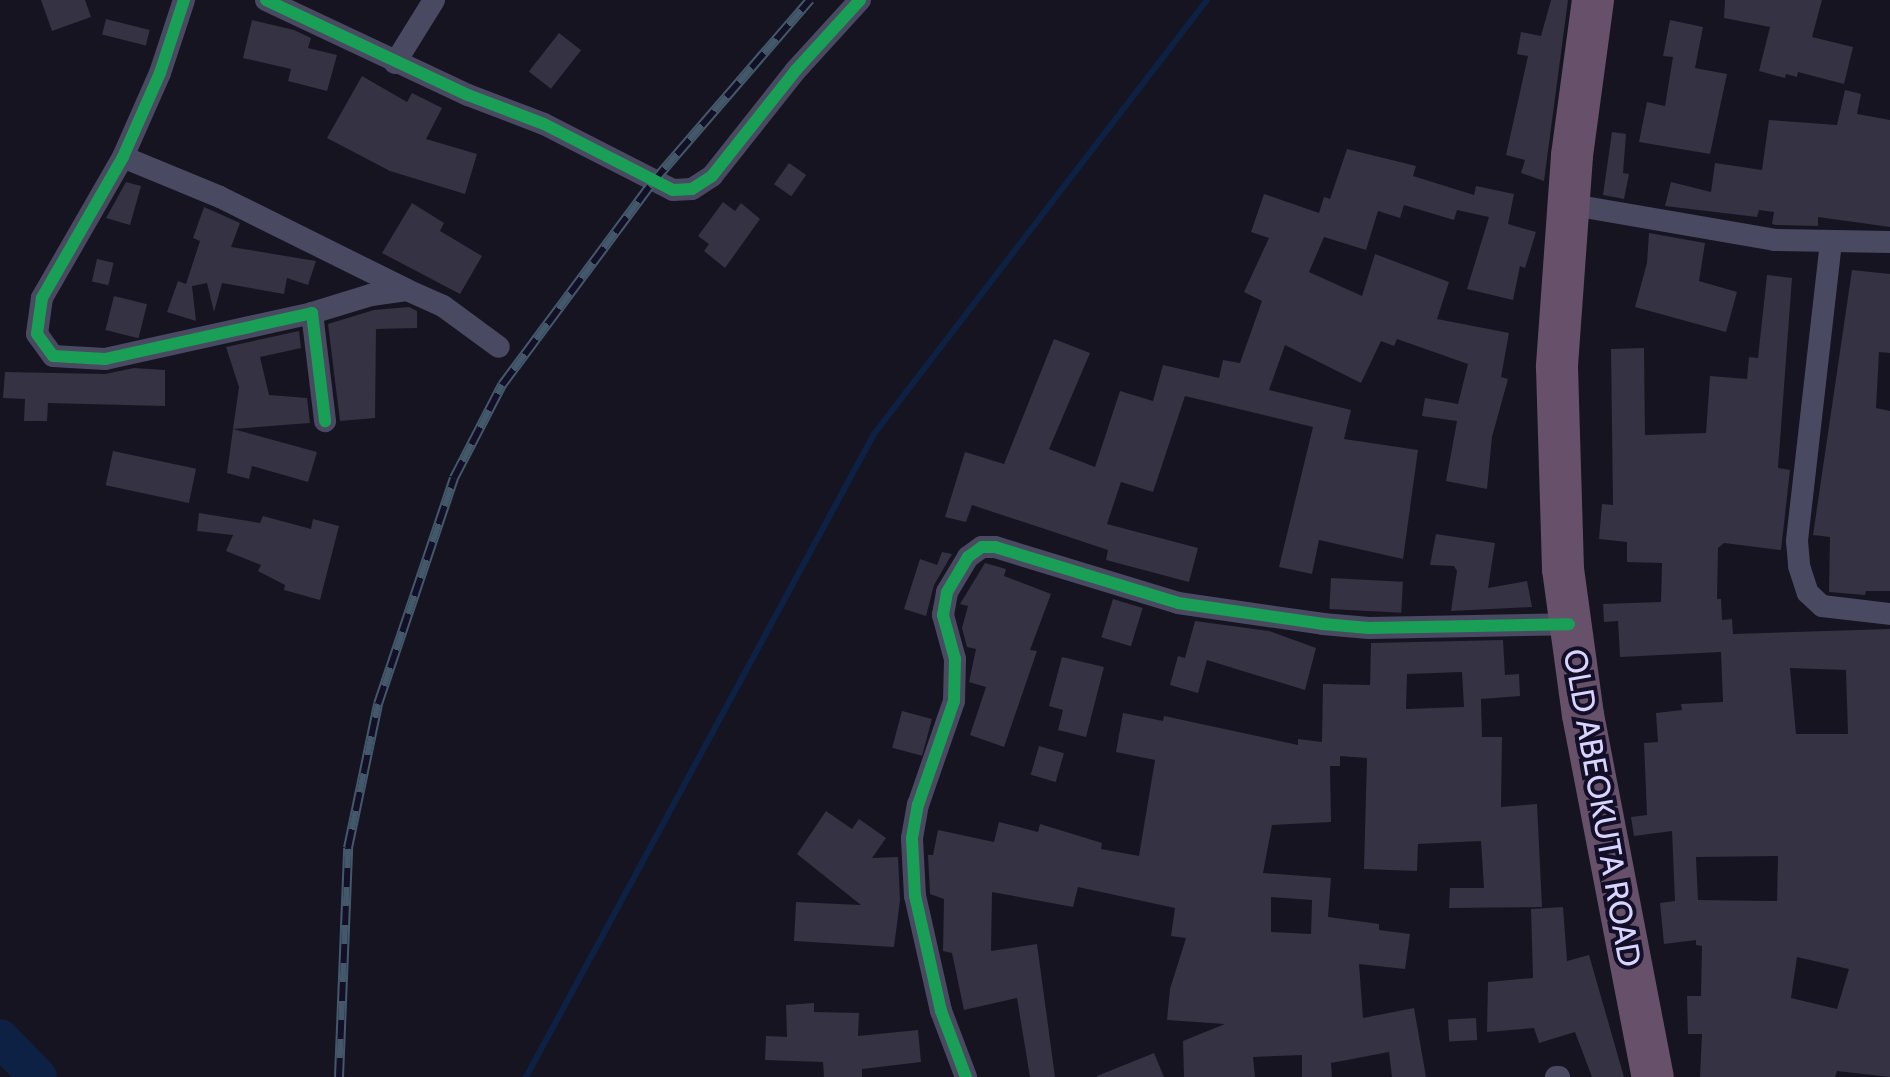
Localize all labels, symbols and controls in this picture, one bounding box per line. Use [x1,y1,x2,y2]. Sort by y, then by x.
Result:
street label: OLD ABEOKUTA ROAD [1555,646,1649,970]

